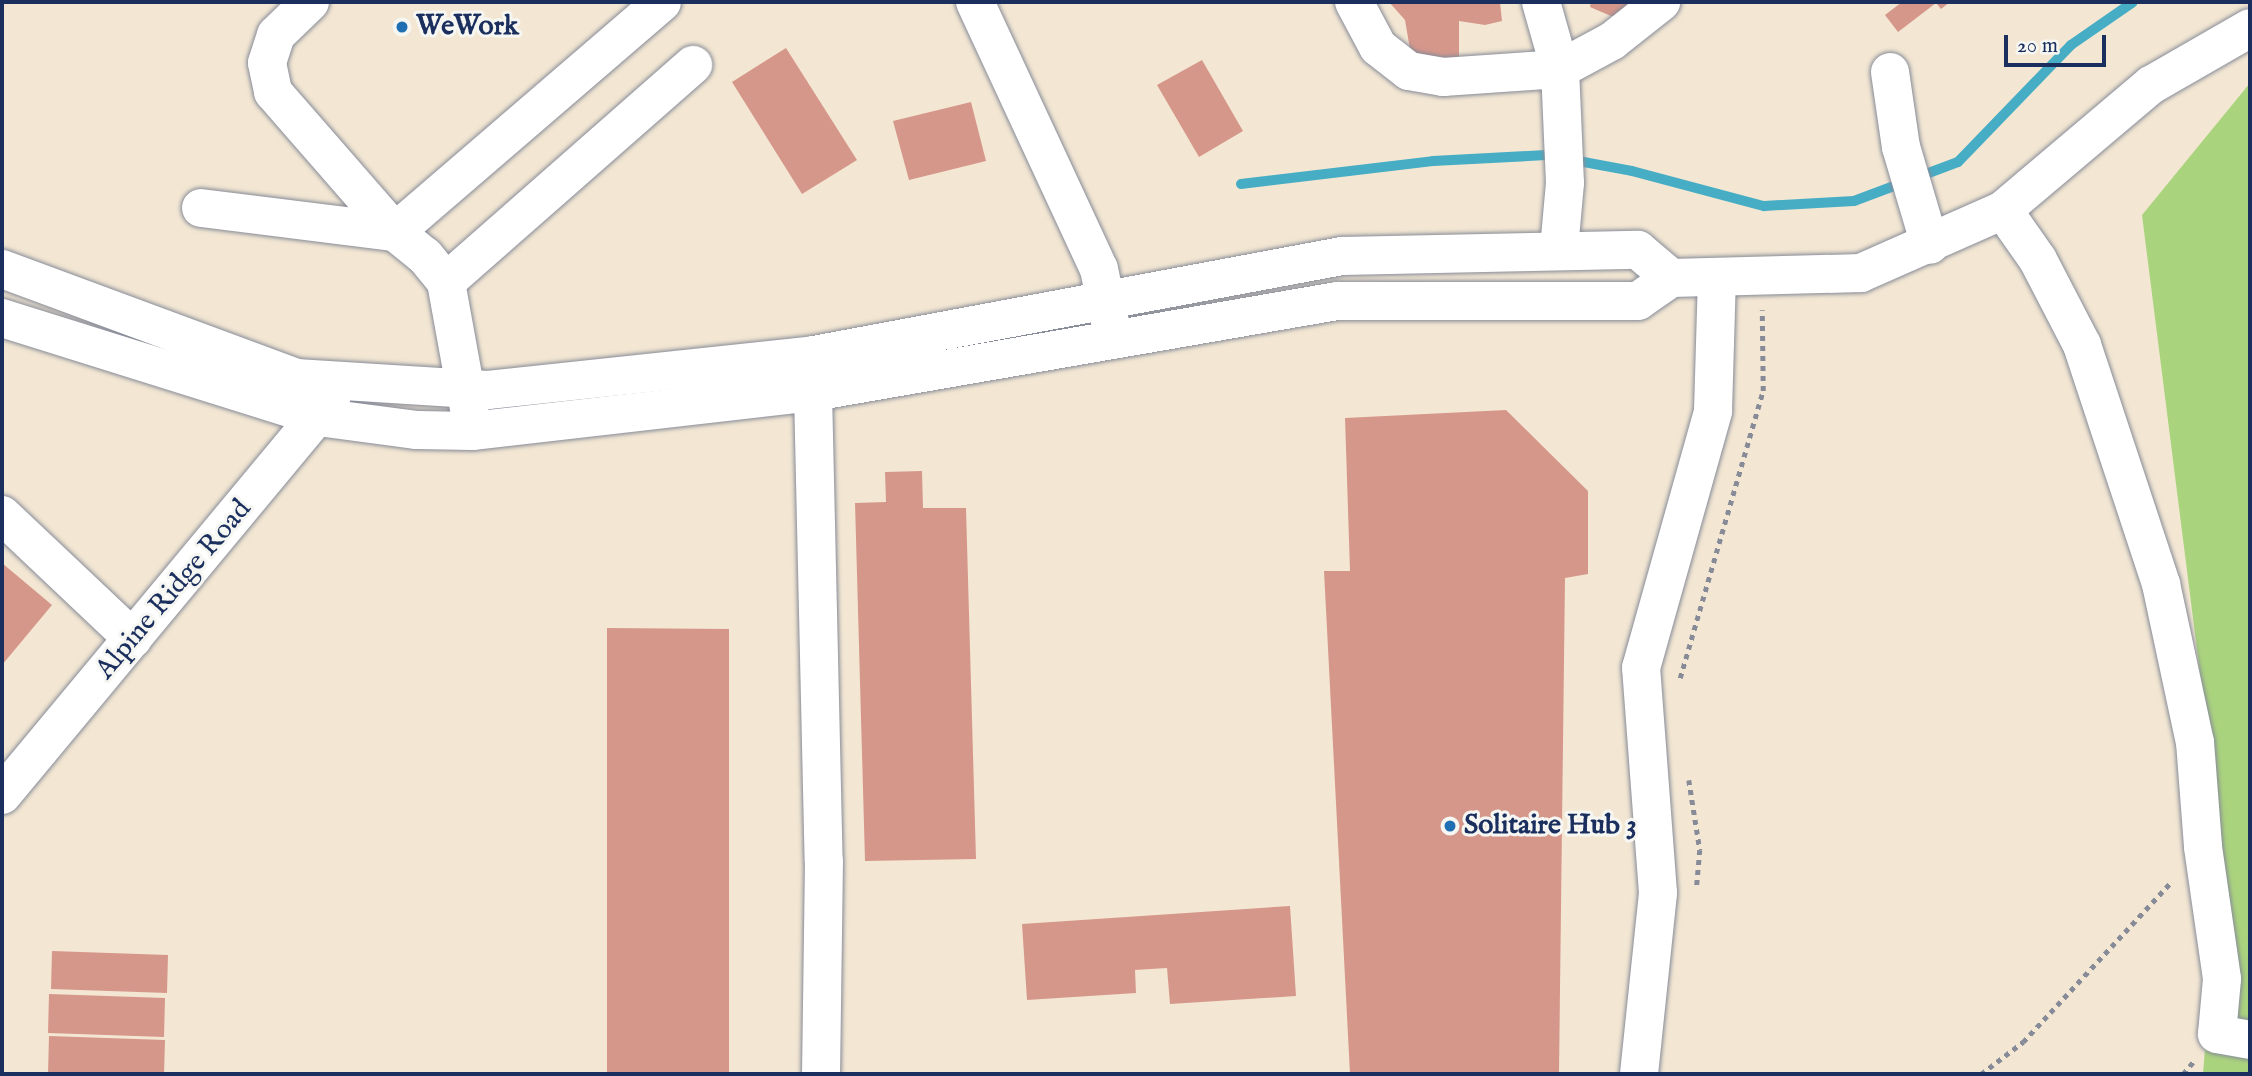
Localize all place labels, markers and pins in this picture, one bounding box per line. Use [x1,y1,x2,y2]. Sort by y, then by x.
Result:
place label: WeWork [416,10,519,44]
marker: WeWork [394,19,410,35]
place label: Solitaire Hub 3 [1464,809,1637,843]
marker: Solitaire Hub 3 [1442,818,1458,834]

